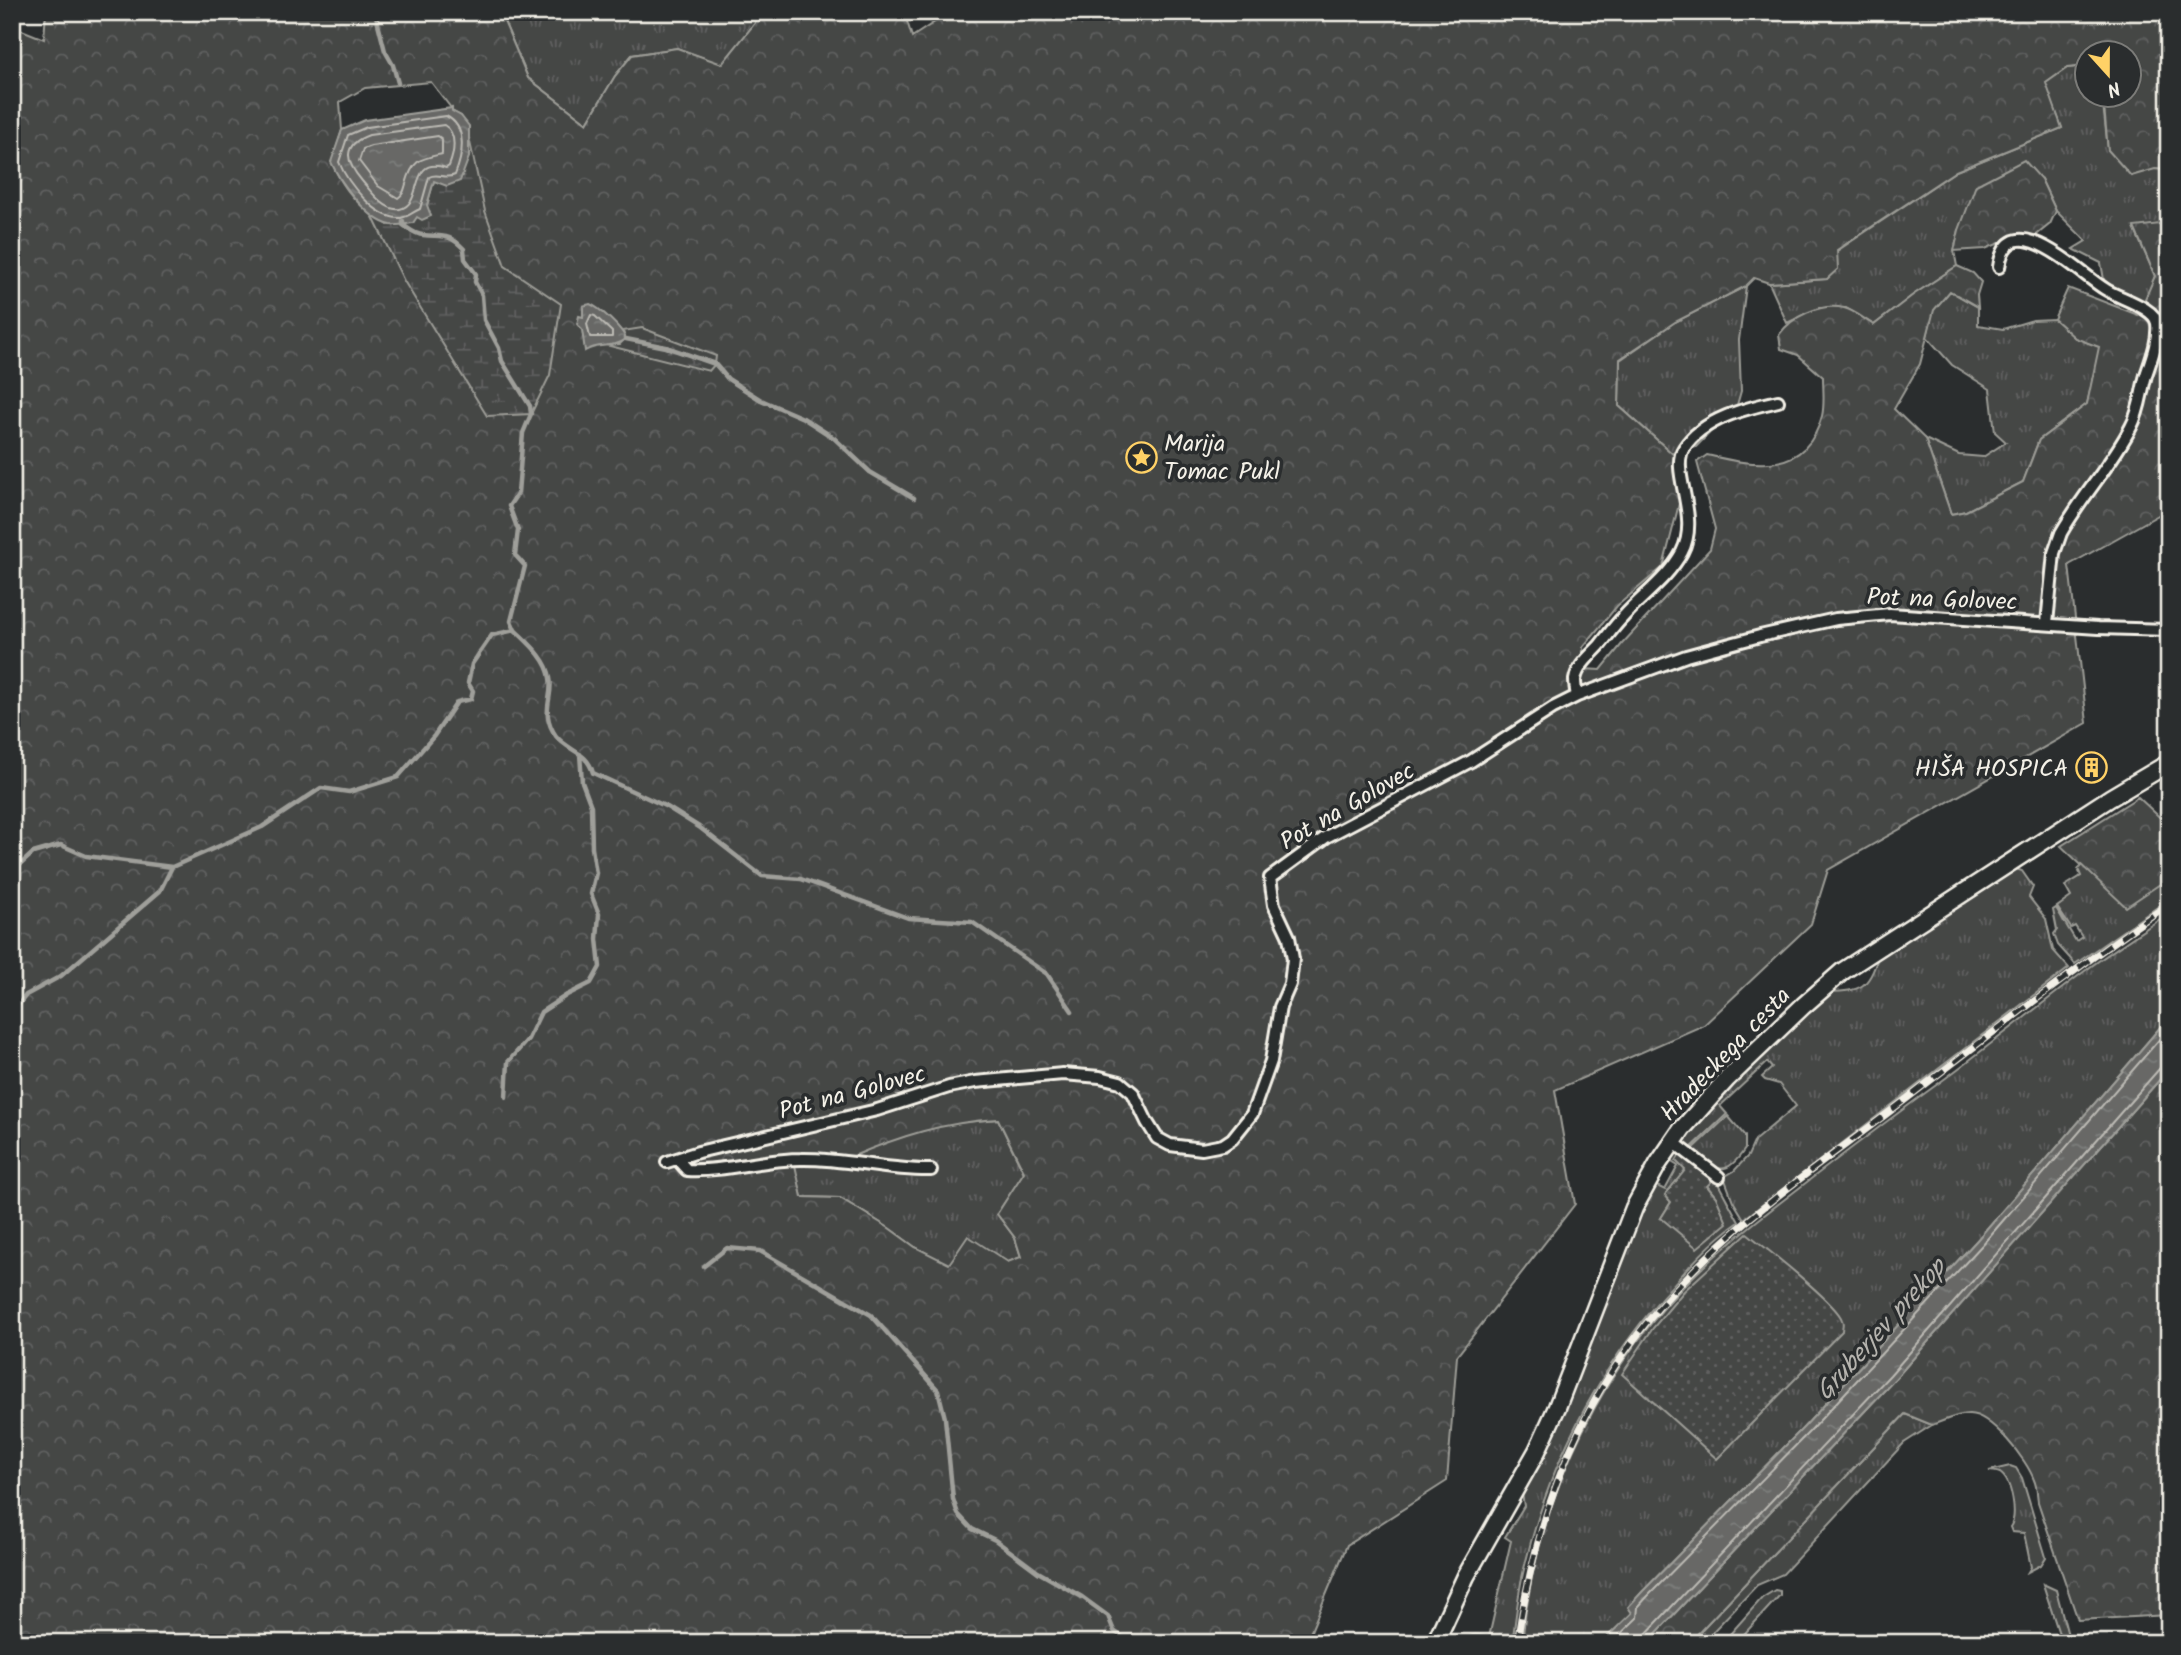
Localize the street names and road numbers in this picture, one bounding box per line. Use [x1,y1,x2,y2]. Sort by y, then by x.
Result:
street label: Pot na Golovec [1866,578,2018,623]
street label: Pot na Golovec [1273,753,1423,862]
street label: Hradeckega cesta [1651,978,1801,1132]
street label: Pot na Golovec [775,1055,930,1132]

